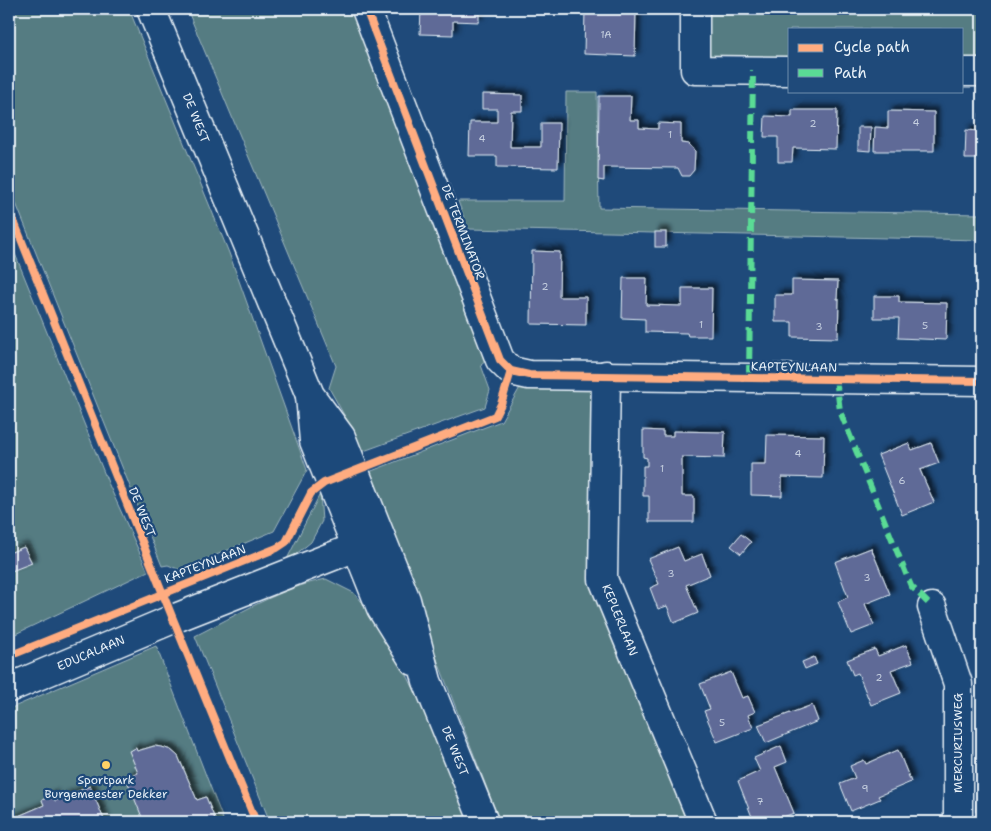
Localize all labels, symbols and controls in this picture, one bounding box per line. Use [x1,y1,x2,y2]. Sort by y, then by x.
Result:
house number: 1A [600,28,612,41]
legend [788,28,964,92]
text: Cycle path [834,37,910,57]
text: Path [834,63,867,83]
street label: DE WEST [179,91,213,146]
house number: 4 [913,116,920,129]
house number: 2 [810,117,817,130]
house number: 1 [668,128,672,141]
house number: 4 [479,132,486,145]
street label: DE TERMINATOR [437,182,489,282]
house number: 2 [542,280,549,293]
house number: 1 [699,318,703,331]
house number: 5 [922,319,928,332]
house number: 3 [816,320,823,333]
street label: KAPTEYNLAAN [751,358,837,376]
house number: 4 [795,447,802,460]
house number: 1 [660,462,664,475]
house number: 6 [899,474,906,487]
street label: DE WEST [125,485,159,540]
street label: KAPTEYNLAAN [162,541,248,587]
house number: 3 [668,567,675,580]
house number: 3 [864,571,871,584]
street label: KEPLERLAAN [598,582,642,658]
street label: EDUCALAAN [55,632,127,674]
house number: 2 [876,671,883,684]
street label: MERCURIUSWEG [950,693,966,793]
house number: 5 [719,716,725,729]
street label: DE WEST [438,724,472,779]
marker: Sportpark Burgemeester Dekker [100,759,112,771]
place label: Sportpark Burgemeester Dekker [44,772,168,802]
house number: 9 [862,782,869,795]
house number: 7 [757,795,764,808]

